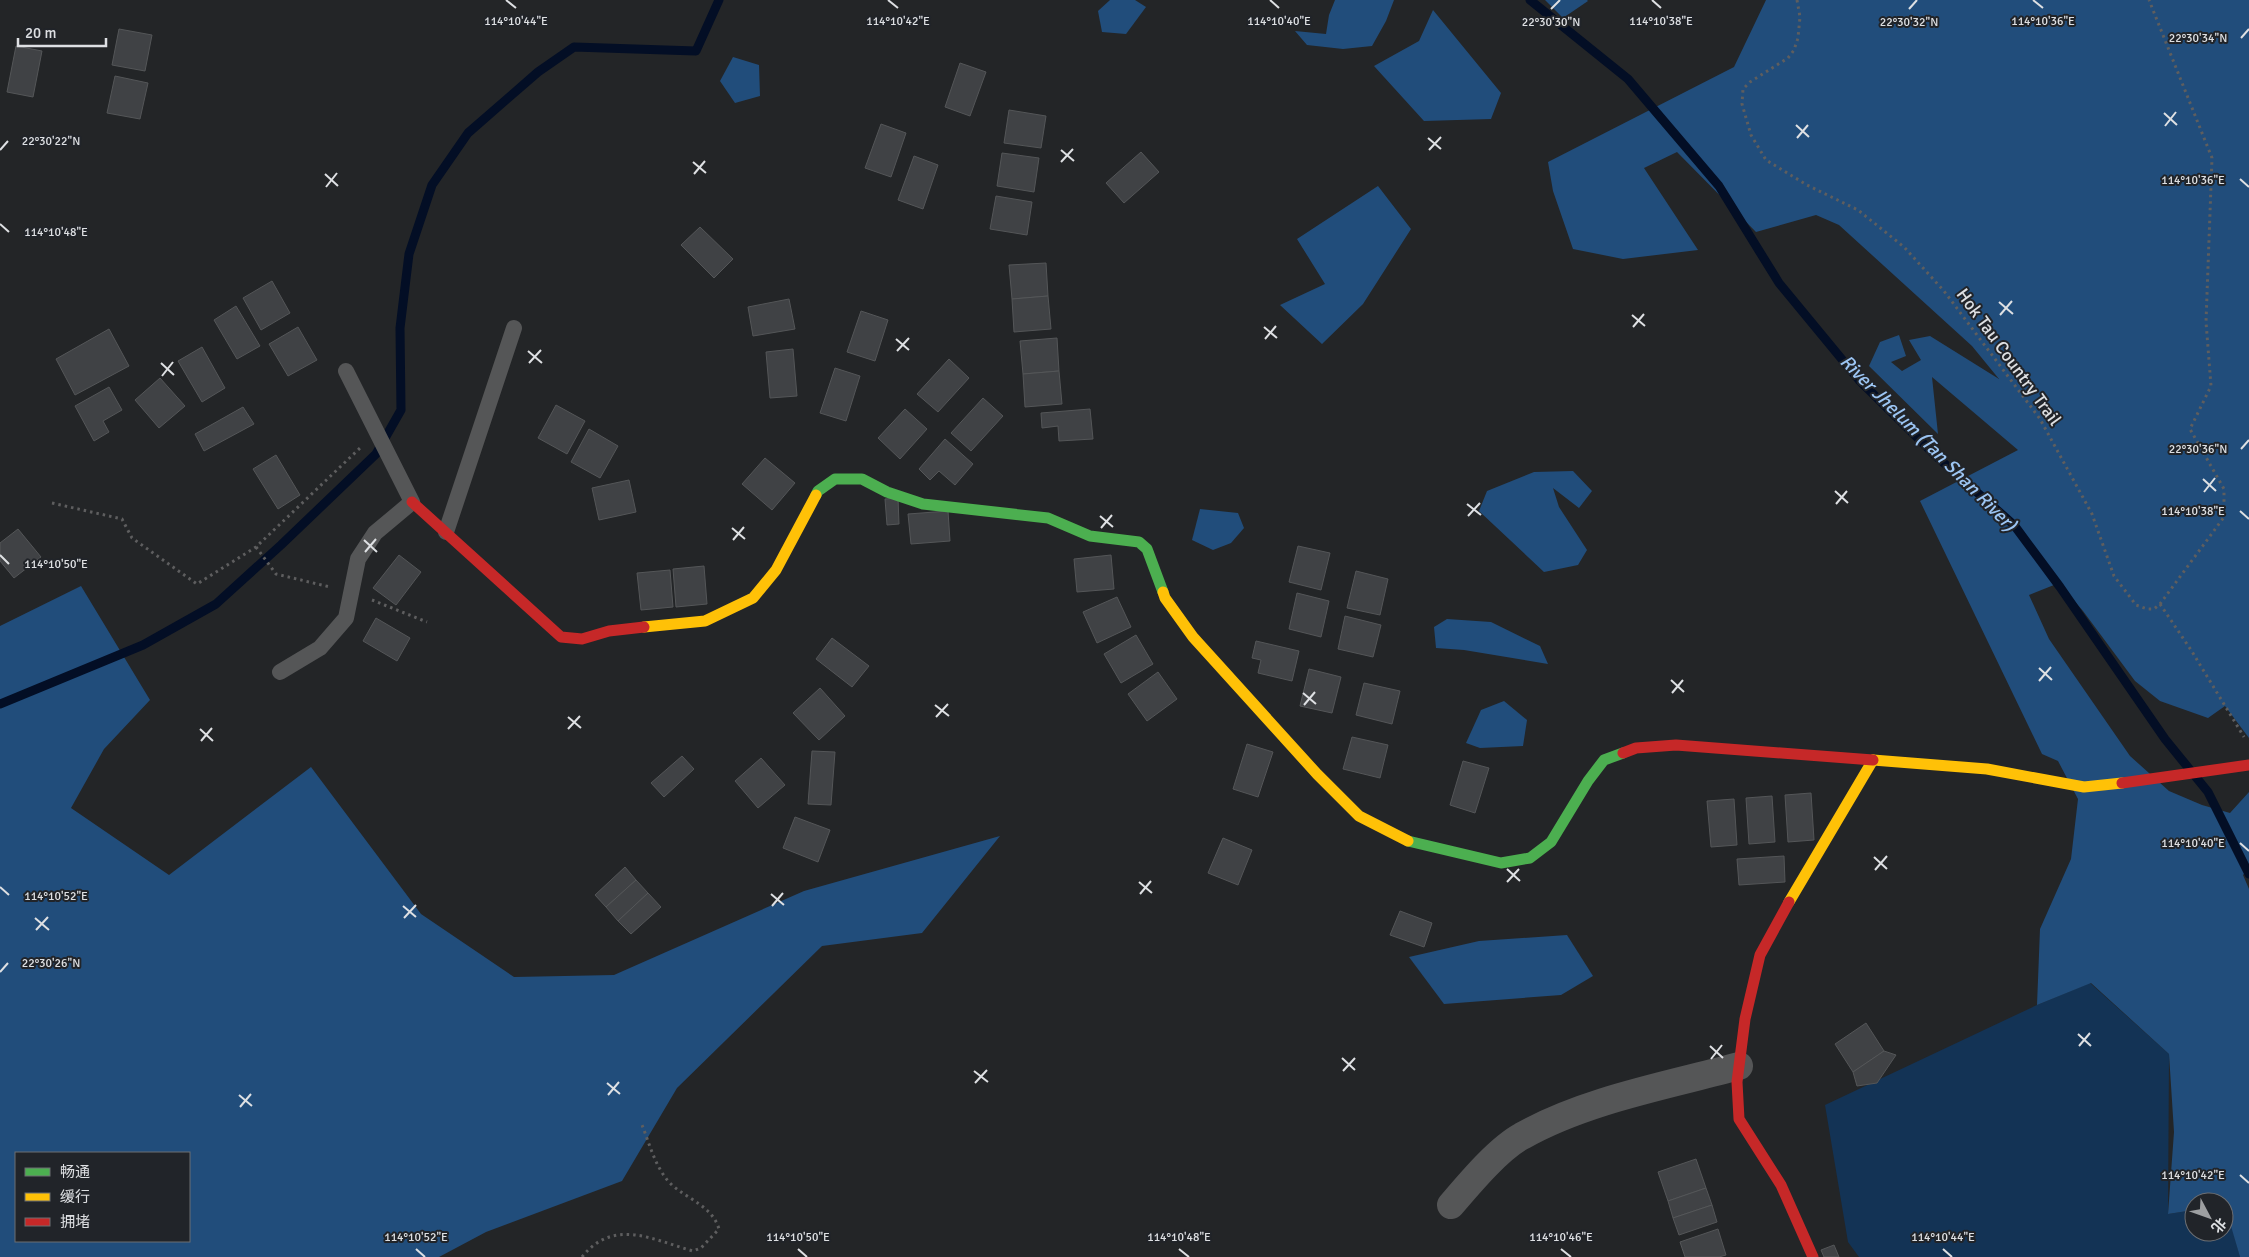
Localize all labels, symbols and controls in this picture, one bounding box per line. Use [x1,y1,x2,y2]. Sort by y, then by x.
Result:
text: 114°10'44"E [484,14,548,29]
text: 114°10'42"E [866,14,930,29]
text: 114°10'40"E [1247,14,1311,29]
text: 114°10'38"E [1629,14,1693,29]
text: 114°10'36"E [2011,14,2075,29]
scale bar [18,15,105,47]
text: 22°30'30"N [1522,15,1580,30]
text: 22°30'32"N [1880,15,1938,30]
text: 20 m [25,24,56,42]
text: 22°30'34"N [2169,31,2227,46]
text: 22°30'22"N [22,134,80,149]
text: 114°10'36"E [2161,173,2225,188]
text: 114°10'48"E [24,225,88,240]
street label: Hok Tau Country Trail [1952,284,2066,430]
water label: River Jhelum (Tan Shan River) [1835,350,2022,537]
text: 22°30'36"N [2169,442,2227,457]
text: 114°10'38"E [2161,504,2225,519]
text: 114°10'50"E [24,557,88,572]
text: 114°10'40"E [2161,836,2225,851]
text: 114°10'52"E [24,889,88,904]
text: 22°30'26"N [22,956,80,971]
legend [15,1152,190,1242]
text: 畅通 [60,1163,90,1181]
text: 114°10'42"E [2161,1168,2225,1183]
text: 缓行 [60,1188,90,1206]
north arrow [2184,1192,2234,1242]
text: 拥堵 [60,1213,90,1231]
text: 北 [2207,1214,2229,1236]
text: 114°10'52"E [384,1230,448,1245]
text: 114°10'50"E [766,1230,830,1245]
text: 114°10'48"E [1147,1230,1211,1245]
text: 114°10'46"E [1529,1230,1593,1245]
text: 114°10'44"E [1911,1230,1975,1245]

